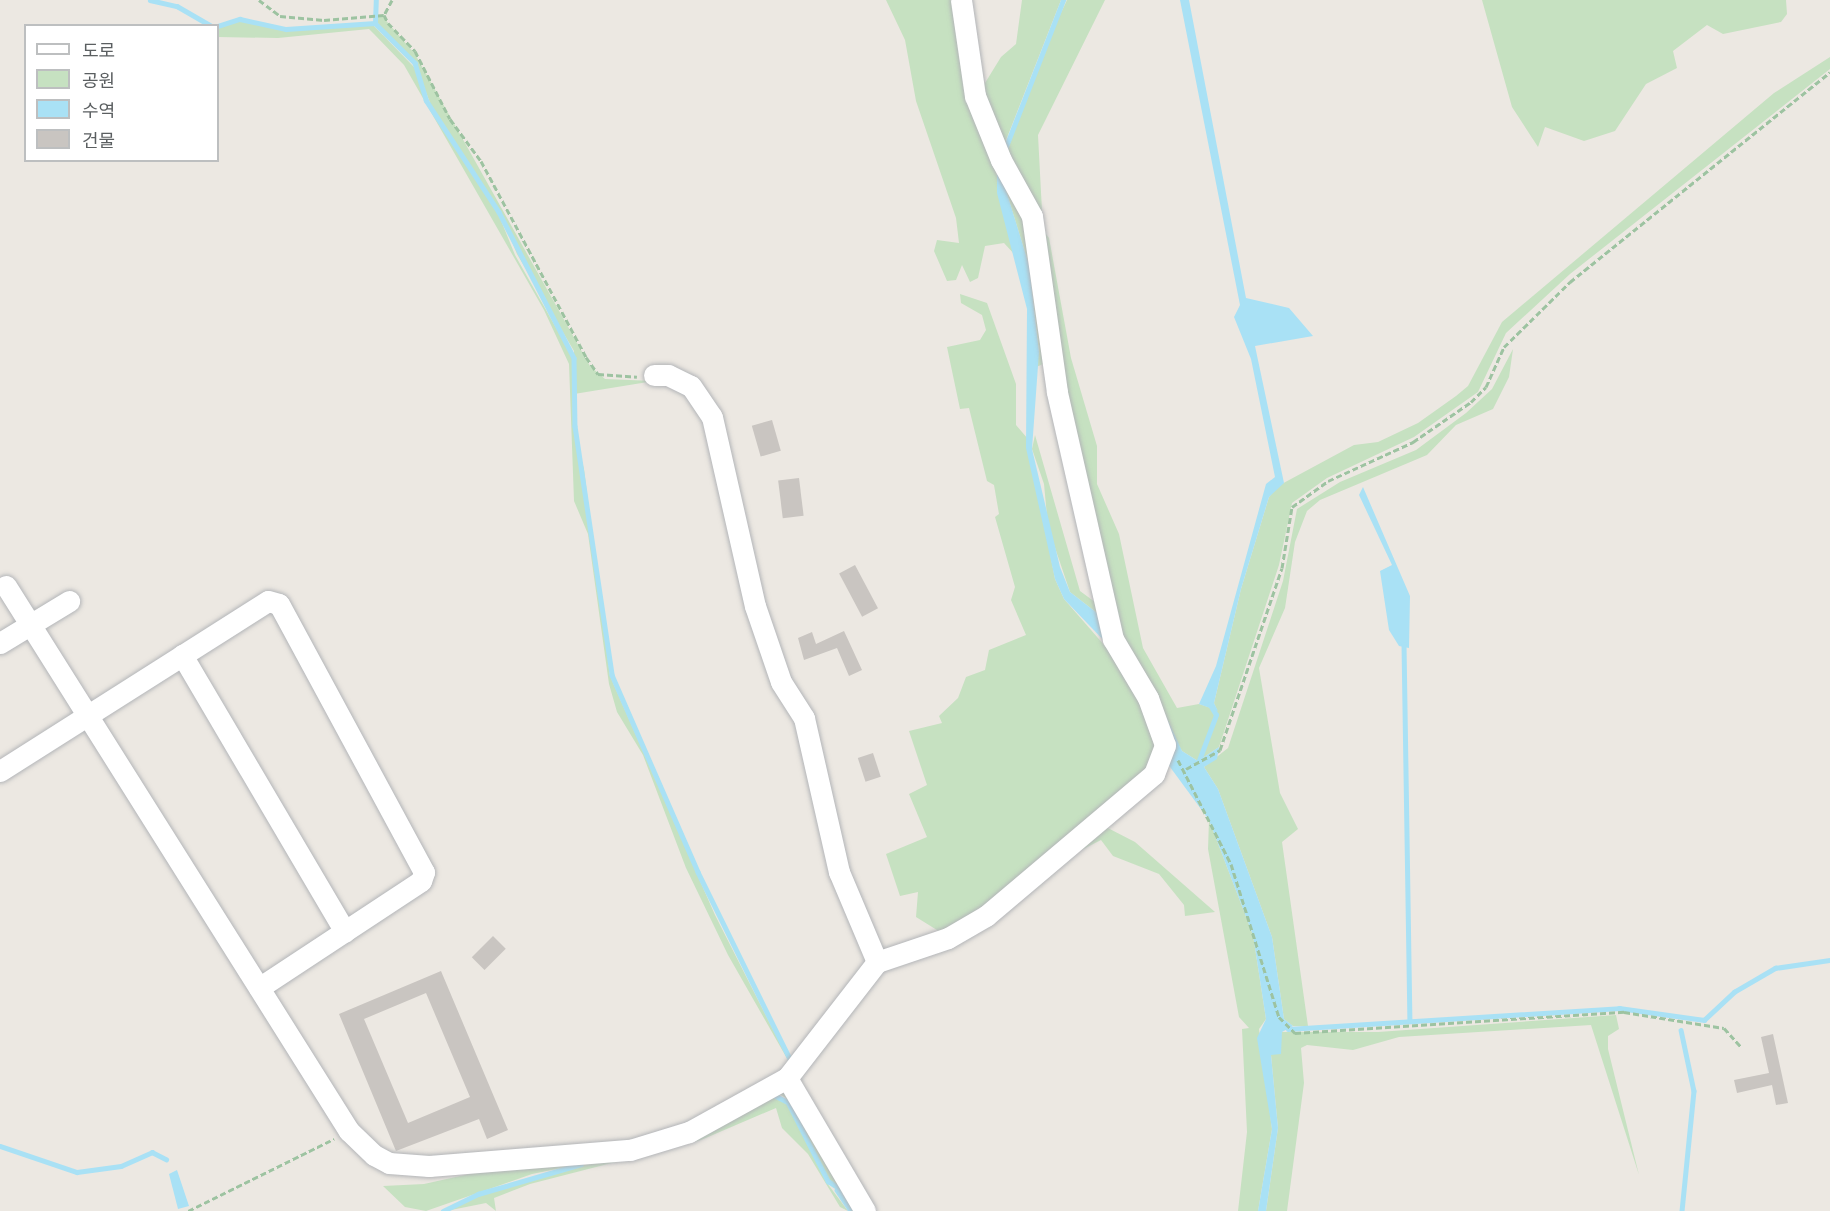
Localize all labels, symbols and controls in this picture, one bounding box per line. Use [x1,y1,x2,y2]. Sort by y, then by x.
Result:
legend [24,24,219,162]
text: 도로 [82,38,115,63]
text: 공원 [82,68,115,93]
text: 수역 [82,98,115,123]
text: 건물 [82,128,115,153]

